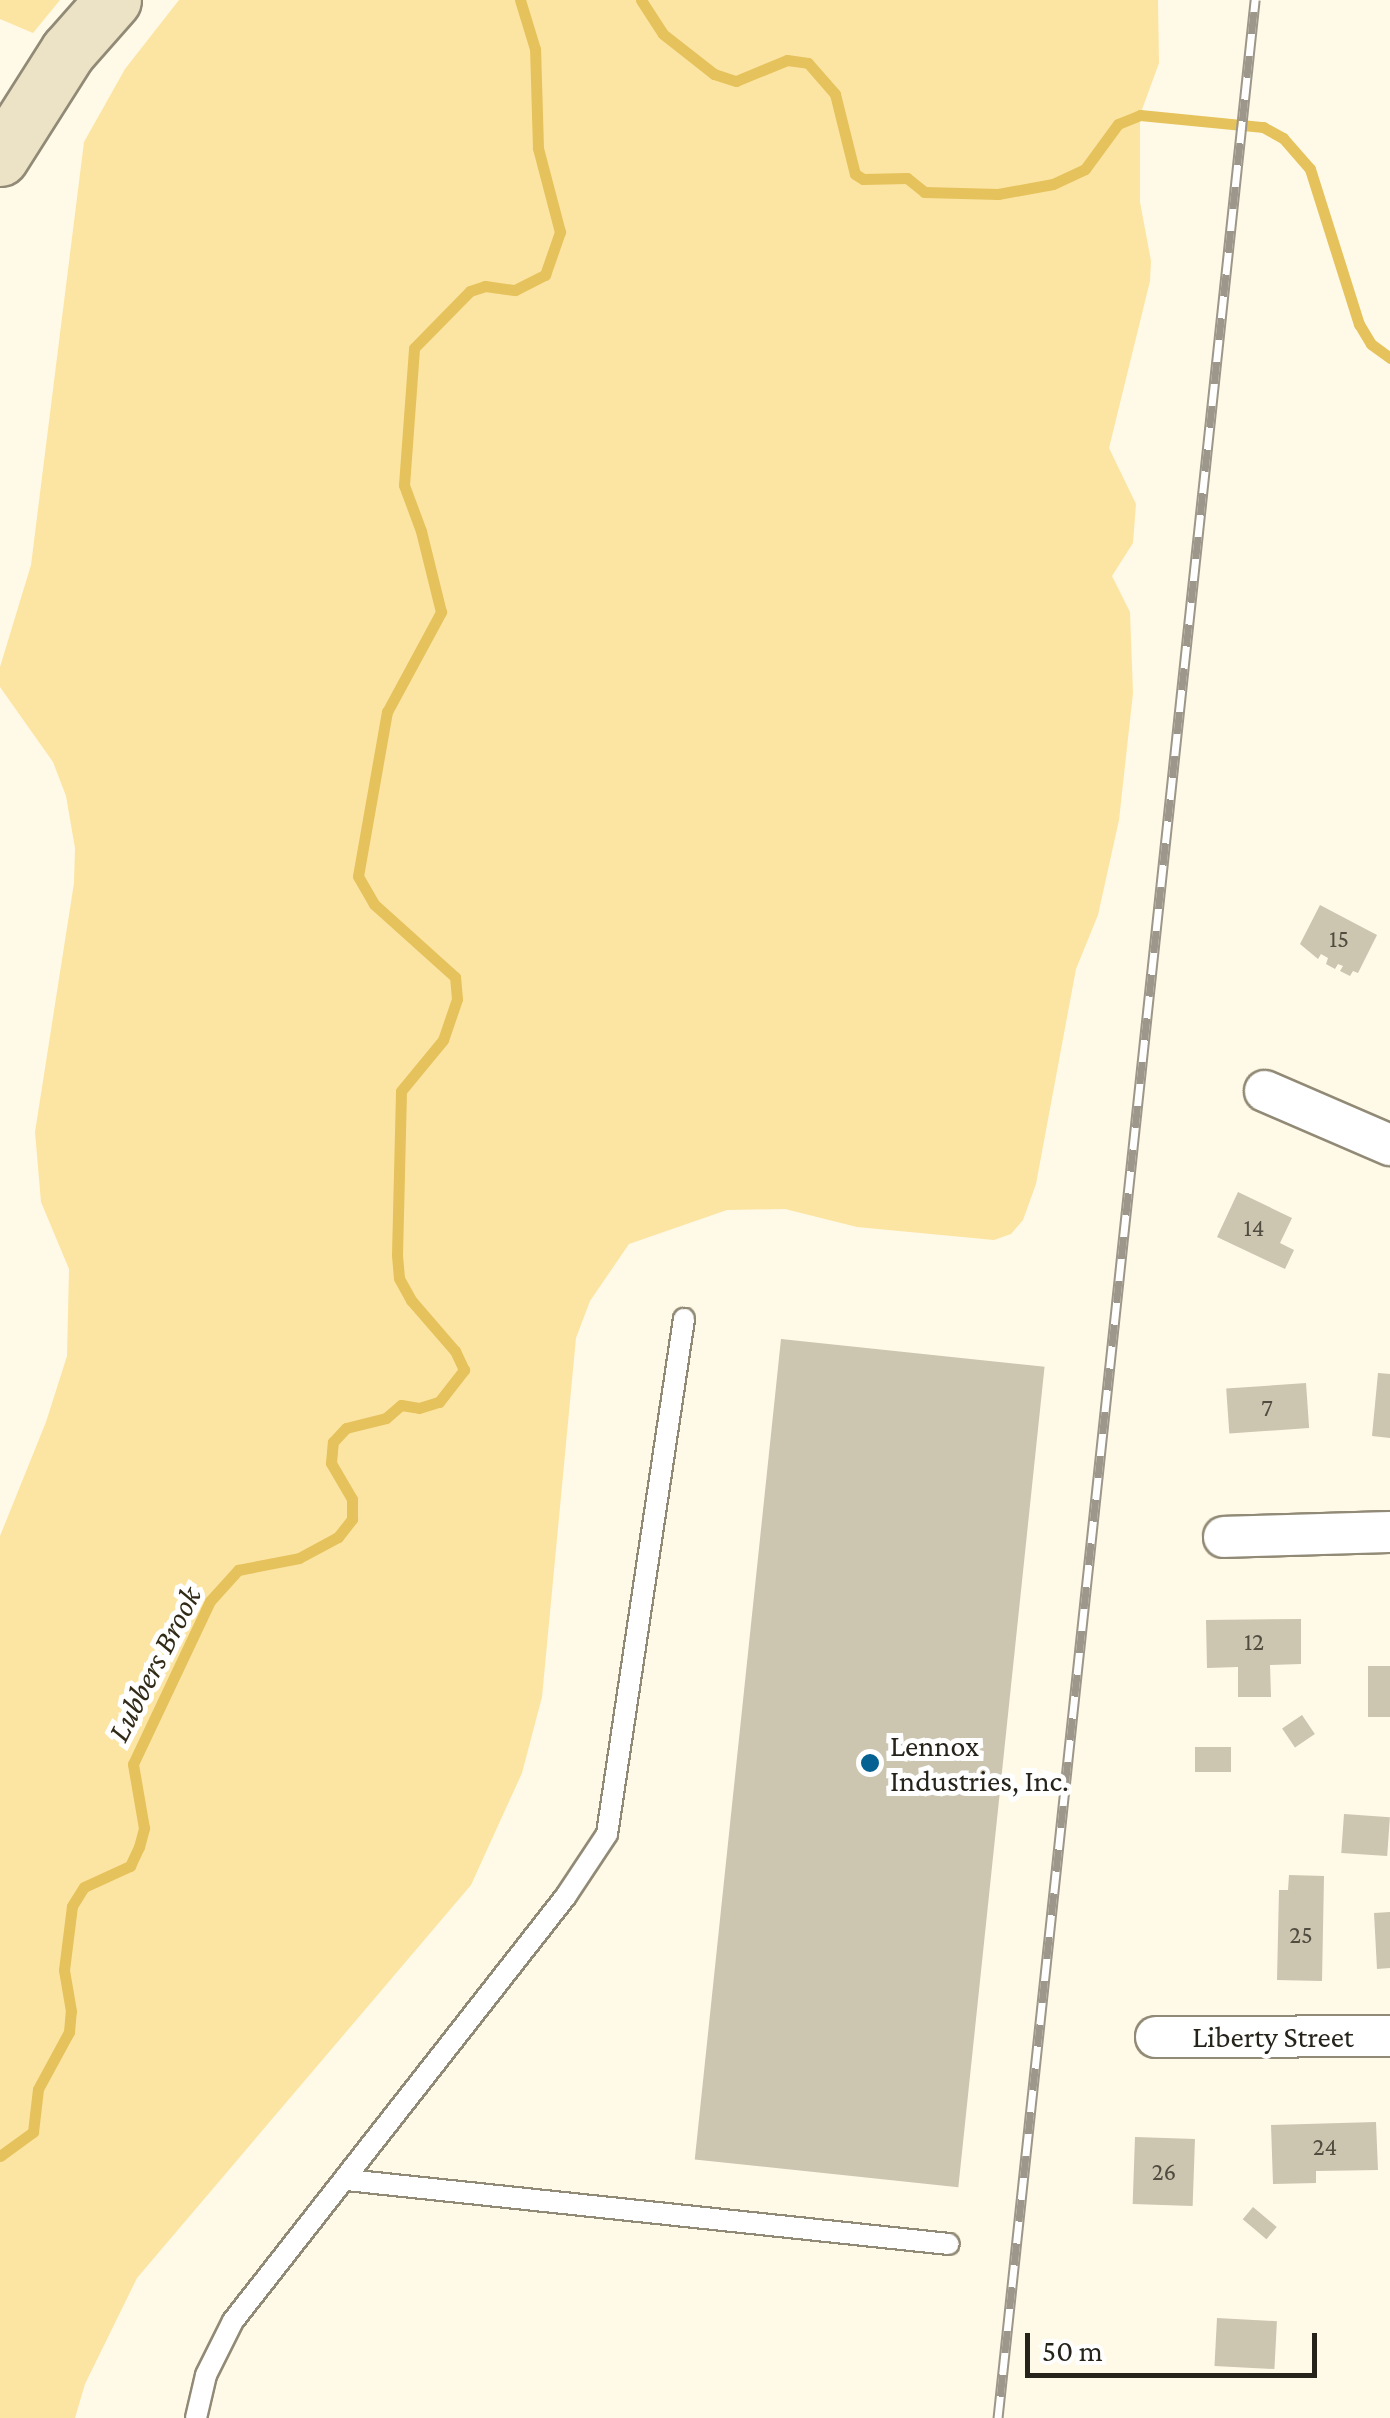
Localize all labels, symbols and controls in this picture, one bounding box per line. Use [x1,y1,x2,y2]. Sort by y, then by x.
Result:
house number: 15 [1329,924,1349,954]
house number: 14 [1243,1213,1265,1243]
house number: 7 [1261,1393,1273,1423]
water label: Lubbers Brook [99,1580,209,1748]
house number: 12 [1244,1627,1264,1657]
place label: Lennox Industries, Inc. [890,1728,1069,1798]
marker: Lennox Industries, Inc. [859,1752,881,1774]
house number: 25 [1289,1920,1313,1950]
street label: Liberty Street [1192,2019,1354,2055]
house number: 24 [1313,2132,1337,2162]
house number: 26 [1152,2157,1176,2187]
scale bar [1030,2313,1322,2375]
text: 50 m [1042,2334,1103,2367]

